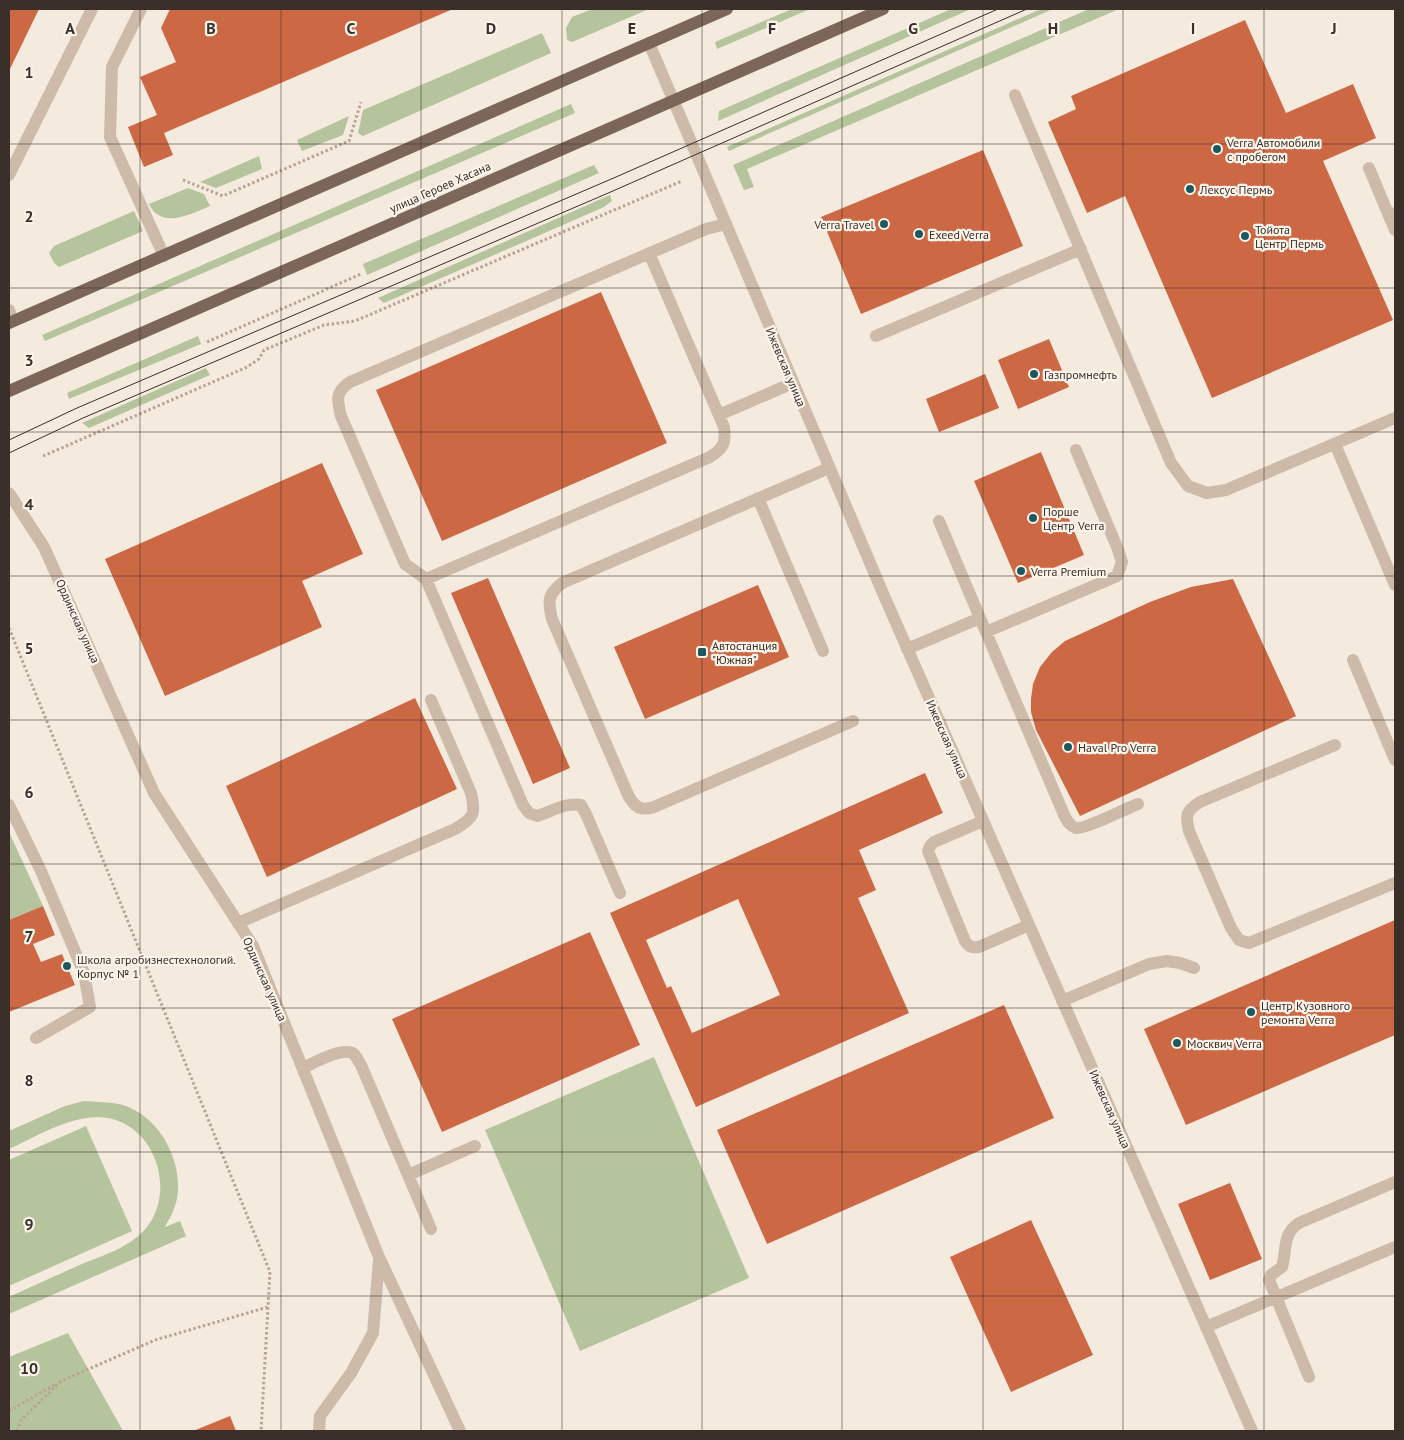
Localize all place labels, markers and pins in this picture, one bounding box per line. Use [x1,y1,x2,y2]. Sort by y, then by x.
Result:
place label: Verra Автомобили с пробегом [1226,135,1320,164]
marker: Verra Автомобили с пробегом [1211,143,1223,155]
place label: Лексус Пермь [1199,182,1273,197]
marker: Лексус Пермь [1184,183,1196,195]
place label: Verra Travel [813,217,874,232]
marker: Verra Travel [878,218,890,230]
place label: Тойота Центр Пермь [1255,222,1324,251]
place label: Exeed Verra [929,227,989,242]
marker: Exeed Verra [913,228,925,240]
marker: Тойота Центр Пермь [1239,230,1251,242]
place label: Газпромнефть [1044,367,1118,382]
marker: Газпромнефть [1028,368,1040,380]
place label: Порше Центр Verra [1043,504,1104,533]
marker: Порше Центр Verra [1027,512,1039,524]
place label: Verra Premium [1030,564,1106,579]
marker: Verra Premium [1015,565,1027,577]
place label: Автостанция "Южная" [712,638,777,667]
marker: Автостанция "Южная" [696,646,708,658]
place label: Haval Pro Verra [1078,740,1156,755]
marker: Haval Pro Verra [1062,741,1074,753]
place label: Школа агробизнестехнологий. Корпус № 1 [77,952,236,981]
marker: Школа агробизнестехнологий. Корпус № 1 [61,960,73,972]
place label: Центр Кузовного ремонта Verra [1261,998,1350,1027]
marker: Центр Кузовного ремонта Verra [1245,1006,1257,1018]
place label: Москвич Verra [1187,1036,1262,1051]
marker: Москвич Verra [1171,1037,1183,1049]

